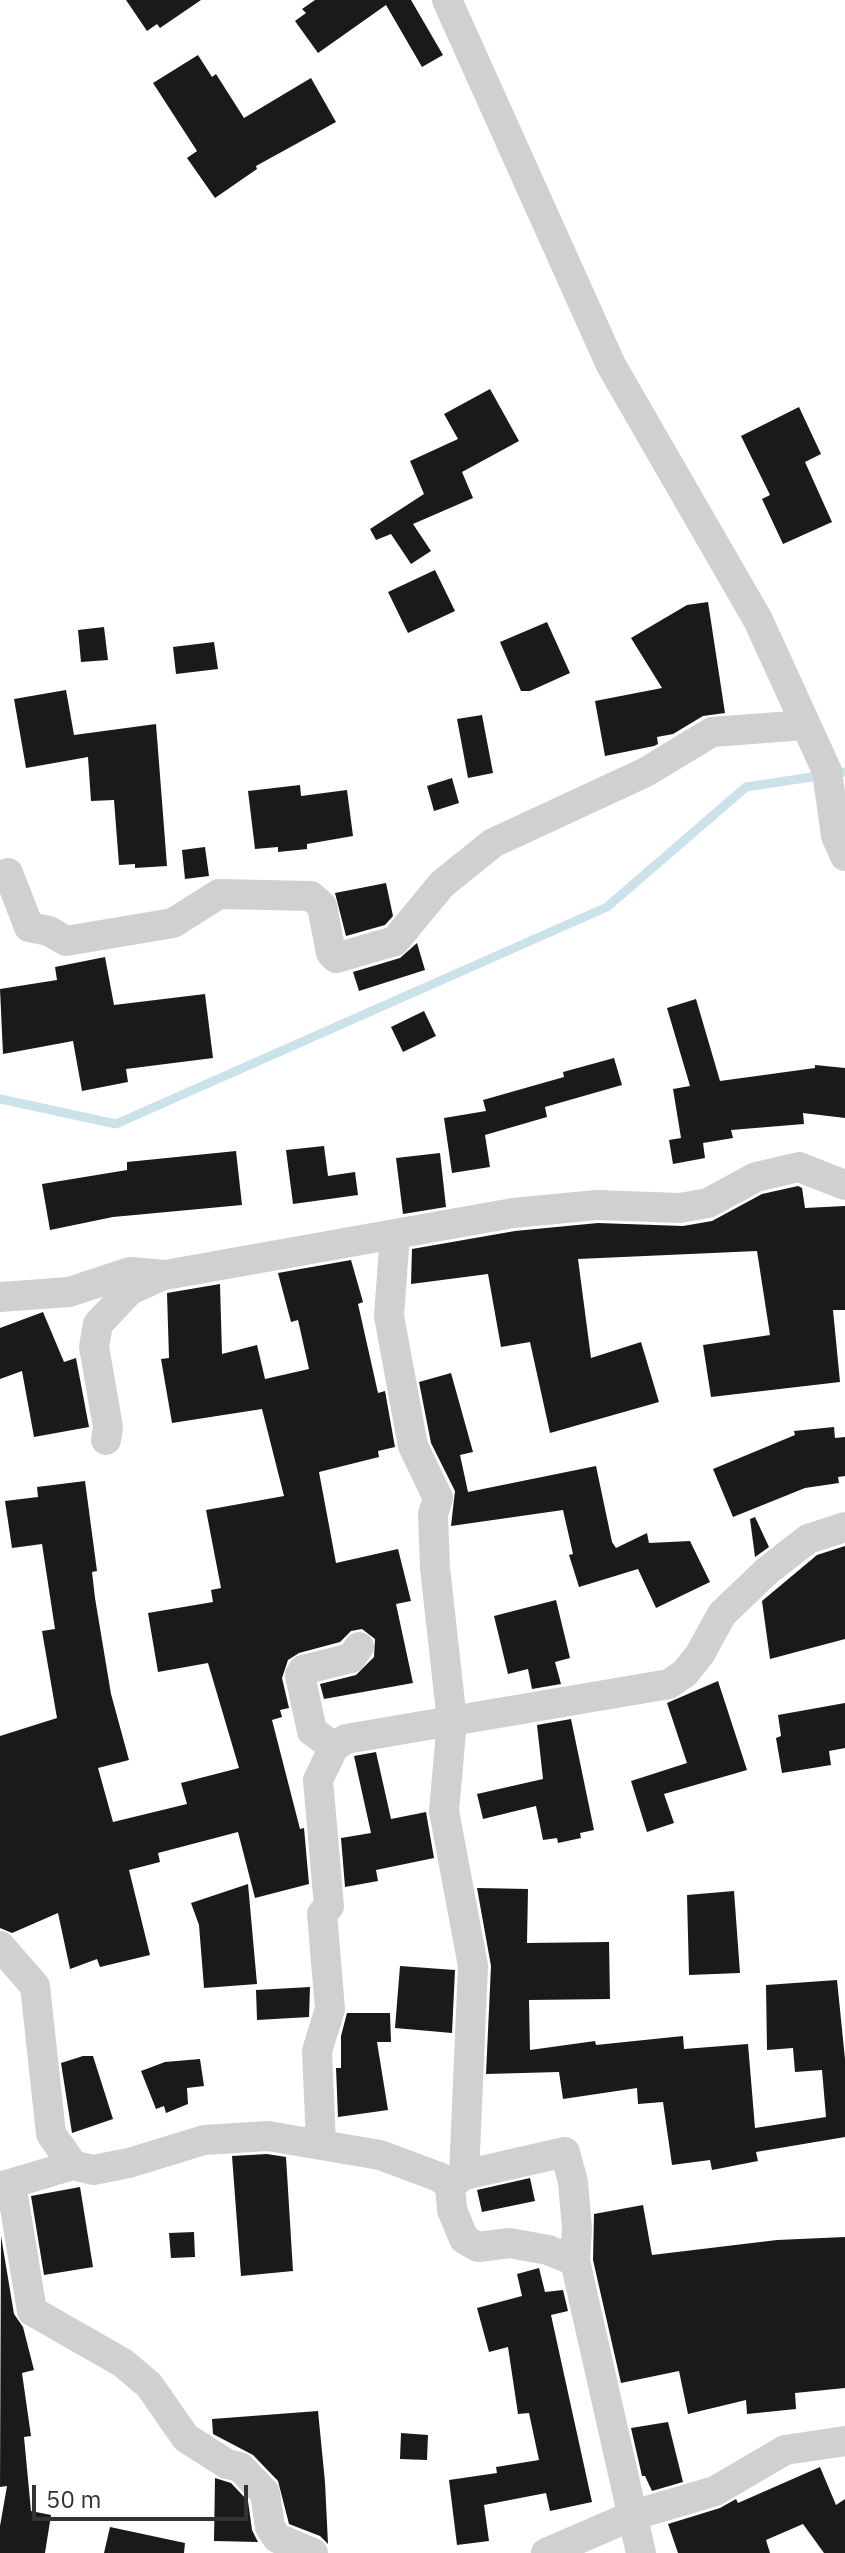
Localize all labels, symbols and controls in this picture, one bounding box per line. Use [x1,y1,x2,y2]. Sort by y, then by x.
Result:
scale bar [36,2469,252,2519]
text: 50 m [46,2483,101,2515]

